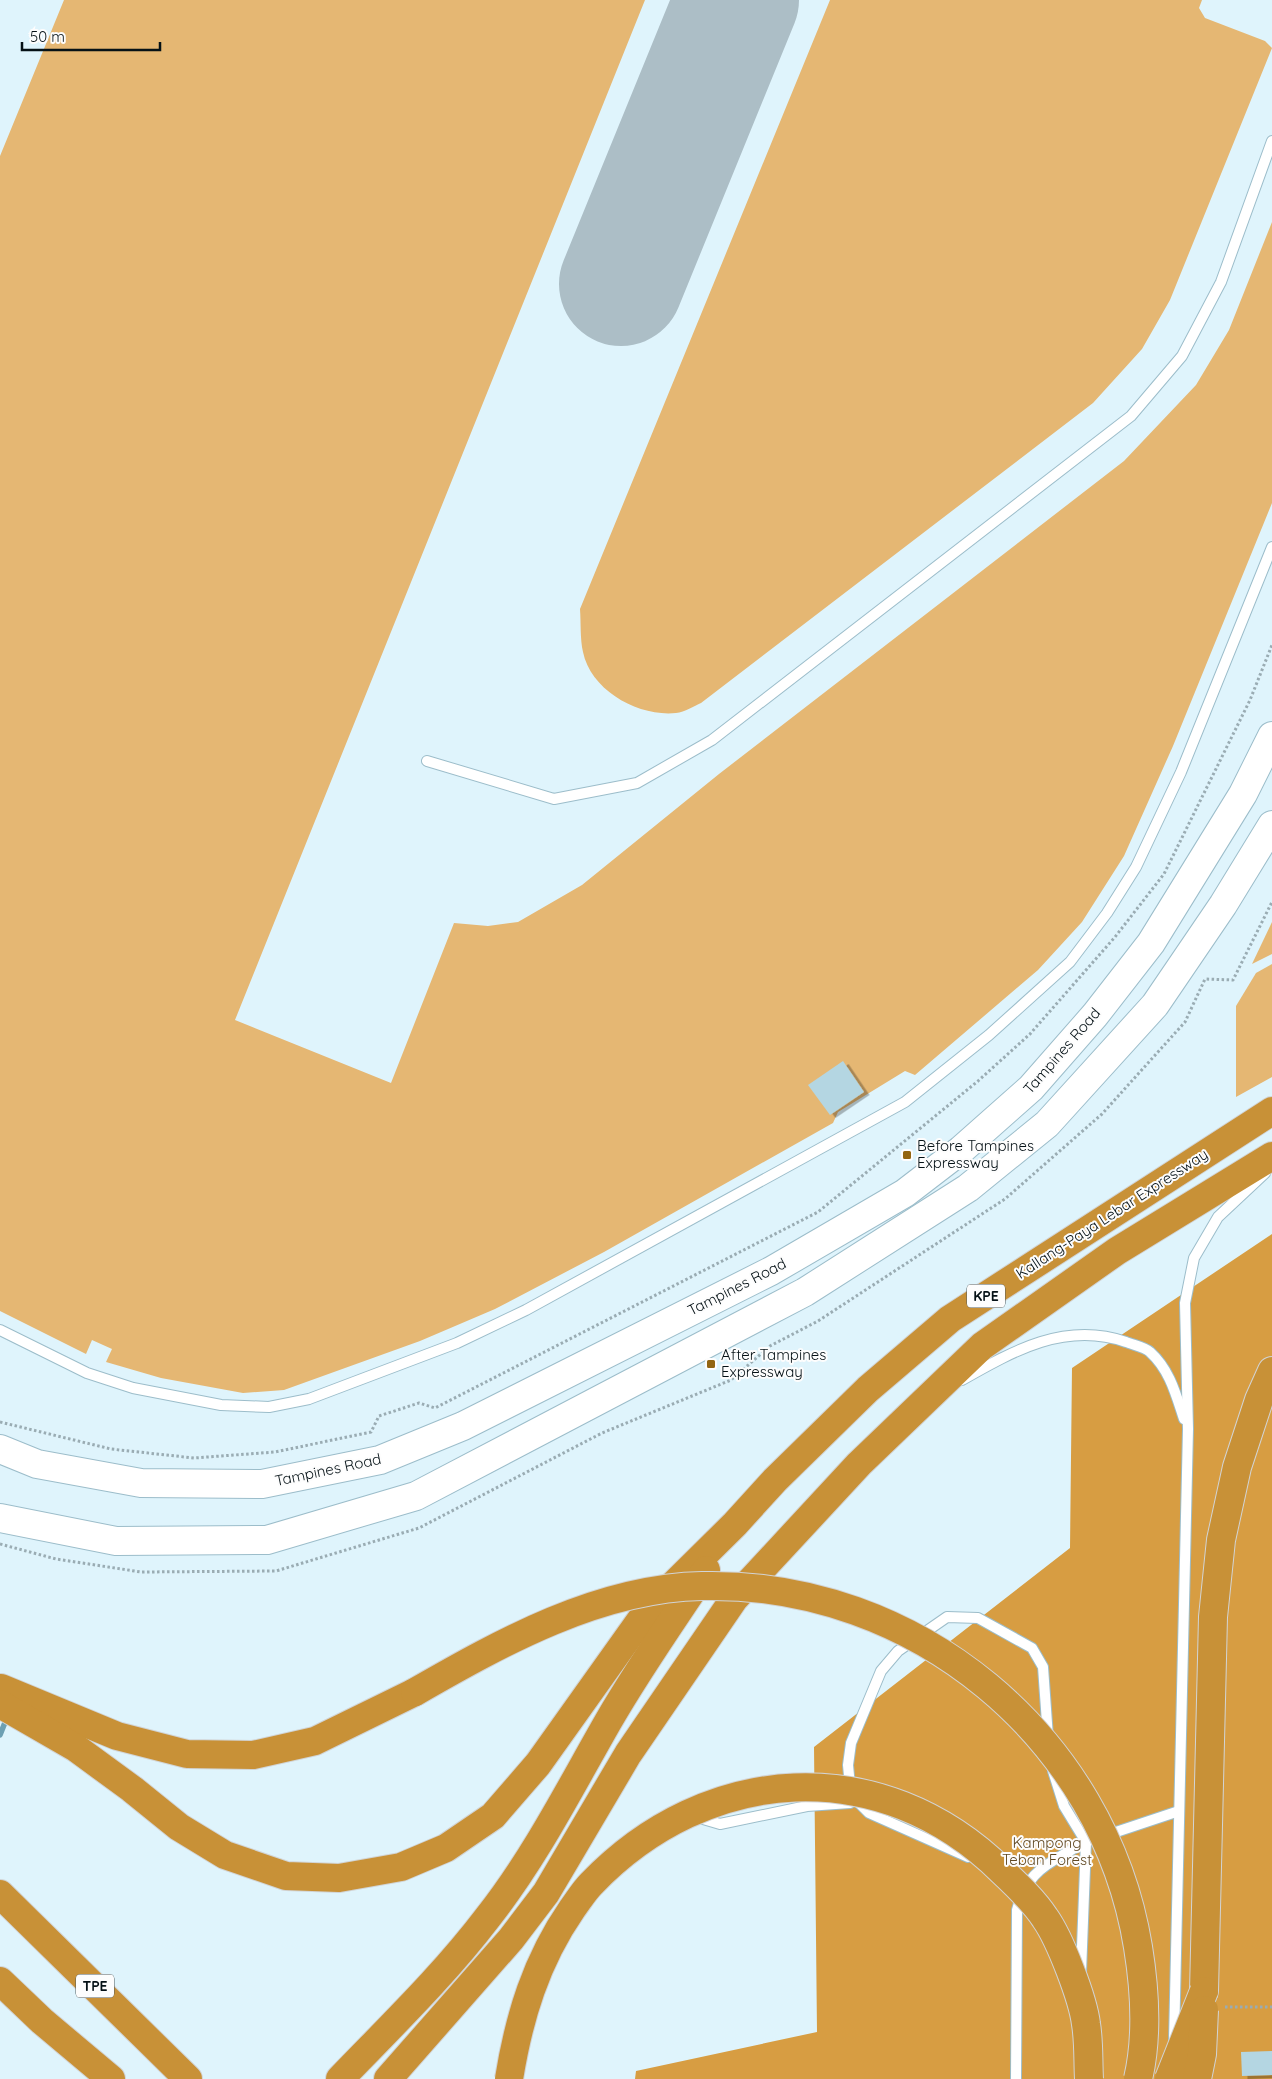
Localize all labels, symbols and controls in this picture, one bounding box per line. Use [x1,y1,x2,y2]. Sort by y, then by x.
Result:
scale bar [22,20,160,52]
text: 50 m [30,27,65,46]
street label: Tampines Road [1019,1004,1104,1098]
place label: Before Tampines Expressway [917,1136,1034,1172]
street label: Kallang-Paya Lebar Expressway [1012,1144,1211,1283]
marker: Before Tampines Expressway [901,1149,913,1161]
street label: Tampines Road [684,1254,789,1320]
road number: KPE [967,1284,1005,1308]
place label: After Tampines Expressway [721,1345,826,1381]
marker: After Tampines Expressway [705,1358,717,1370]
street label: Tampines Road [273,1449,383,1490]
park label: Kampong Teban Forest [1002,1833,1092,1869]
road number: TPE [76,1974,114,1998]

